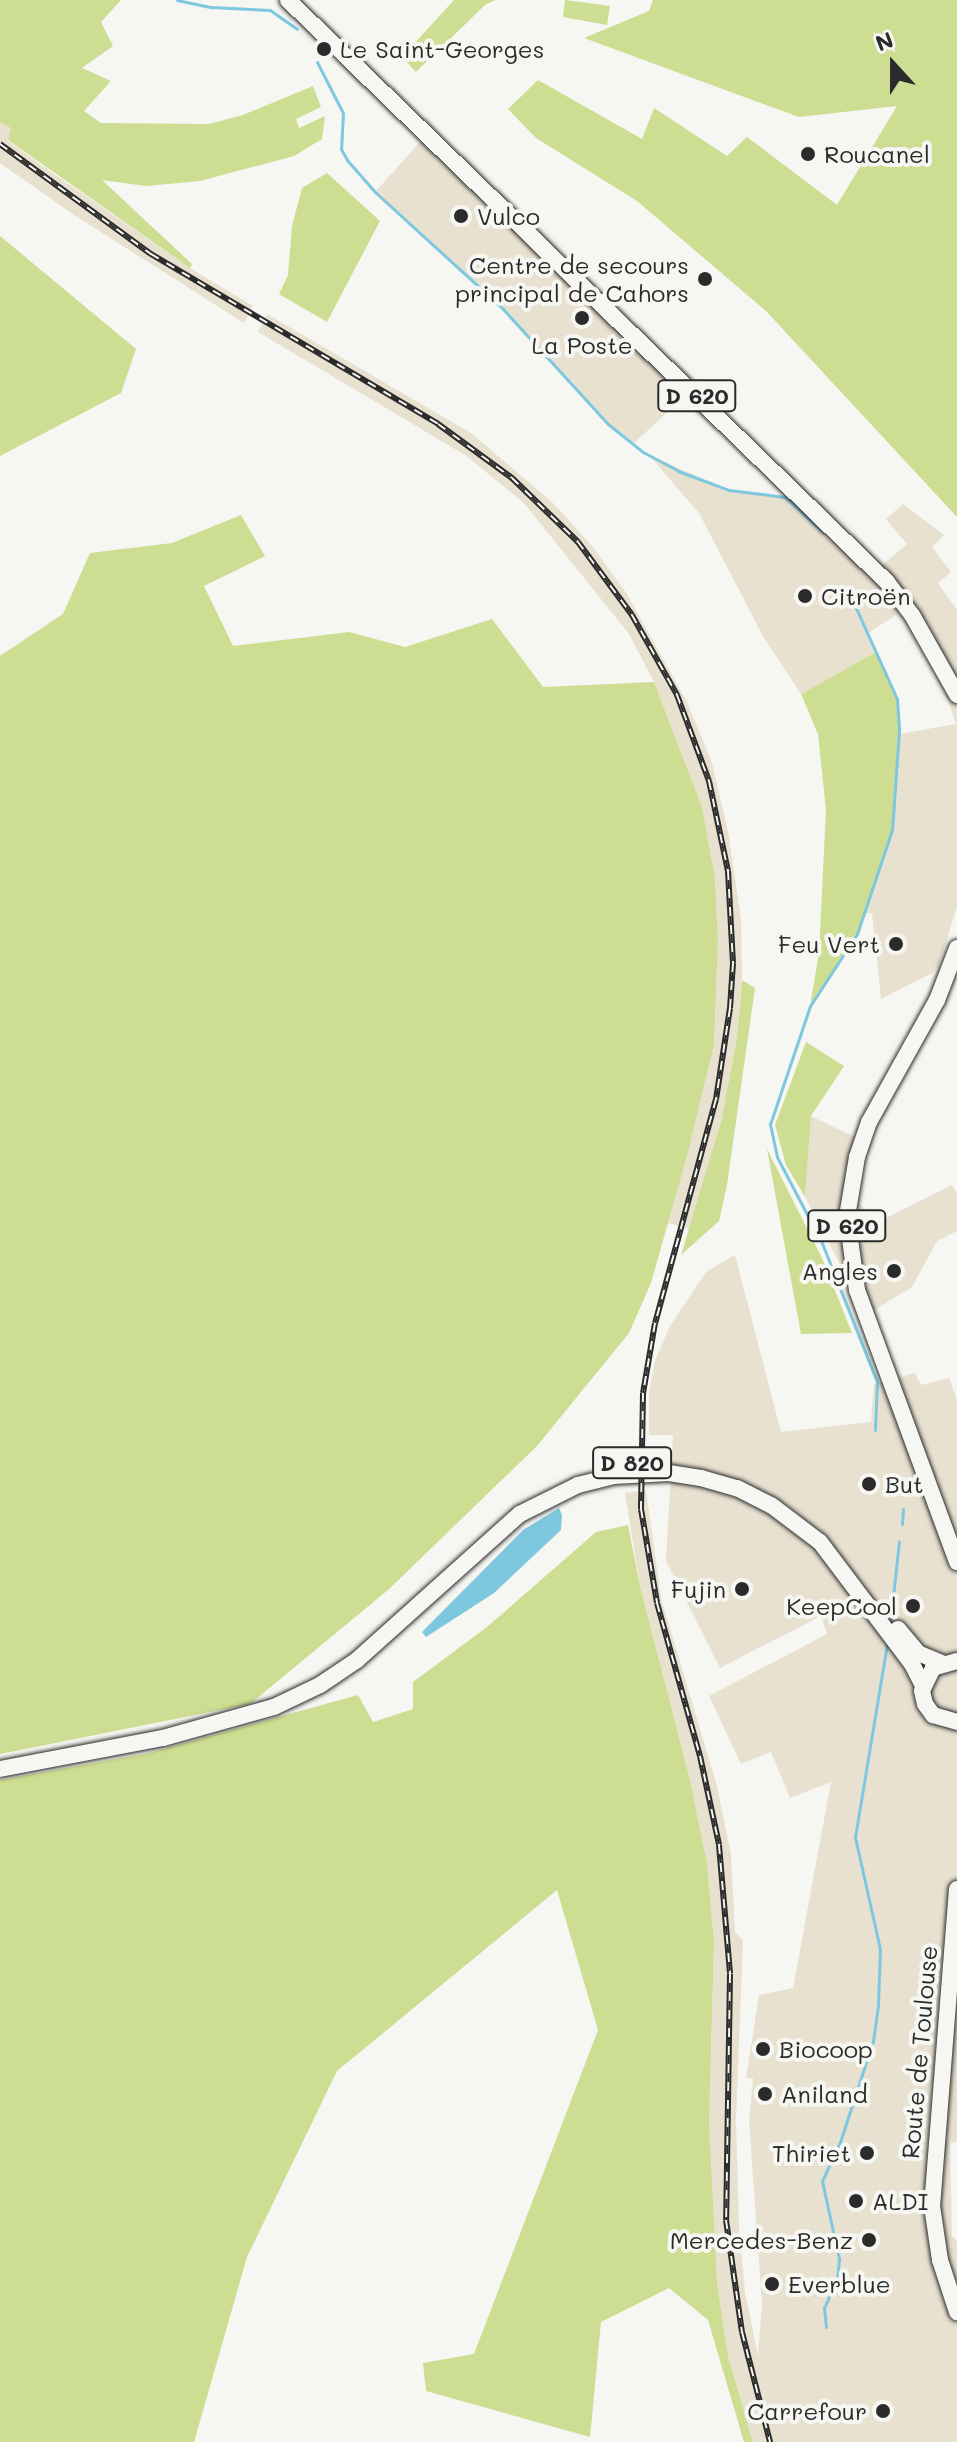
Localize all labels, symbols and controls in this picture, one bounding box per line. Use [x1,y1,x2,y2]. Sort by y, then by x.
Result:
north arrow [853,24,933,104]
text: N [871,25,897,58]
place label: Le Saint-Georges [340,35,544,63]
marker: Le Saint-Georges [315,40,333,58]
place label: Roucanel [824,140,930,168]
marker: Roucanel [799,145,817,163]
place label: Vulco [477,202,540,230]
marker: Vulco [452,207,470,225]
place label: Centre de secours principal de Cahors [455,251,689,307]
marker: Centre de secours principal de Cahors [696,270,714,288]
marker: La Poste [573,309,591,327]
place label: La Poste [531,331,633,359]
road number: D 620 [657,378,737,414]
place label: Citroën [821,582,910,610]
marker: Citroën [796,587,814,605]
place label: Feu Vert [778,930,880,958]
marker: Feu Vert [887,935,905,953]
road number: D 620 [807,1208,887,1244]
place label: Angles [802,1257,878,1285]
marker: Angles [885,1262,903,1280]
road number: D 820 [592,1445,672,1481]
place label: But [885,1470,924,1498]
marker: But [860,1475,878,1493]
place label: Fujin [671,1575,726,1603]
marker: Fujin [733,1580,751,1598]
place label: KeepCool [786,1592,897,1620]
marker: KeepCool [904,1597,922,1615]
street label: Route de Toulouse [895,1944,943,2160]
place label: Biocoop [779,2035,873,2063]
marker: Biocoop [754,2040,772,2058]
place label: Aniland [781,2080,868,2108]
marker: Aniland [756,2085,774,2103]
place label: Thiriet [772,2139,851,2167]
marker: Thiriet [858,2144,876,2162]
place label: ALDI [872,2187,928,2215]
marker: ALDI [847,2192,865,2210]
place label: Mercedes-Benz [670,2226,853,2254]
marker: Mercedes-Benz [860,2231,878,2249]
place label: Everblue [788,2270,891,2298]
marker: Everblue [763,2275,781,2293]
place label: Carrefour [747,2397,867,2425]
marker: Carrefour [874,2402,892,2420]

